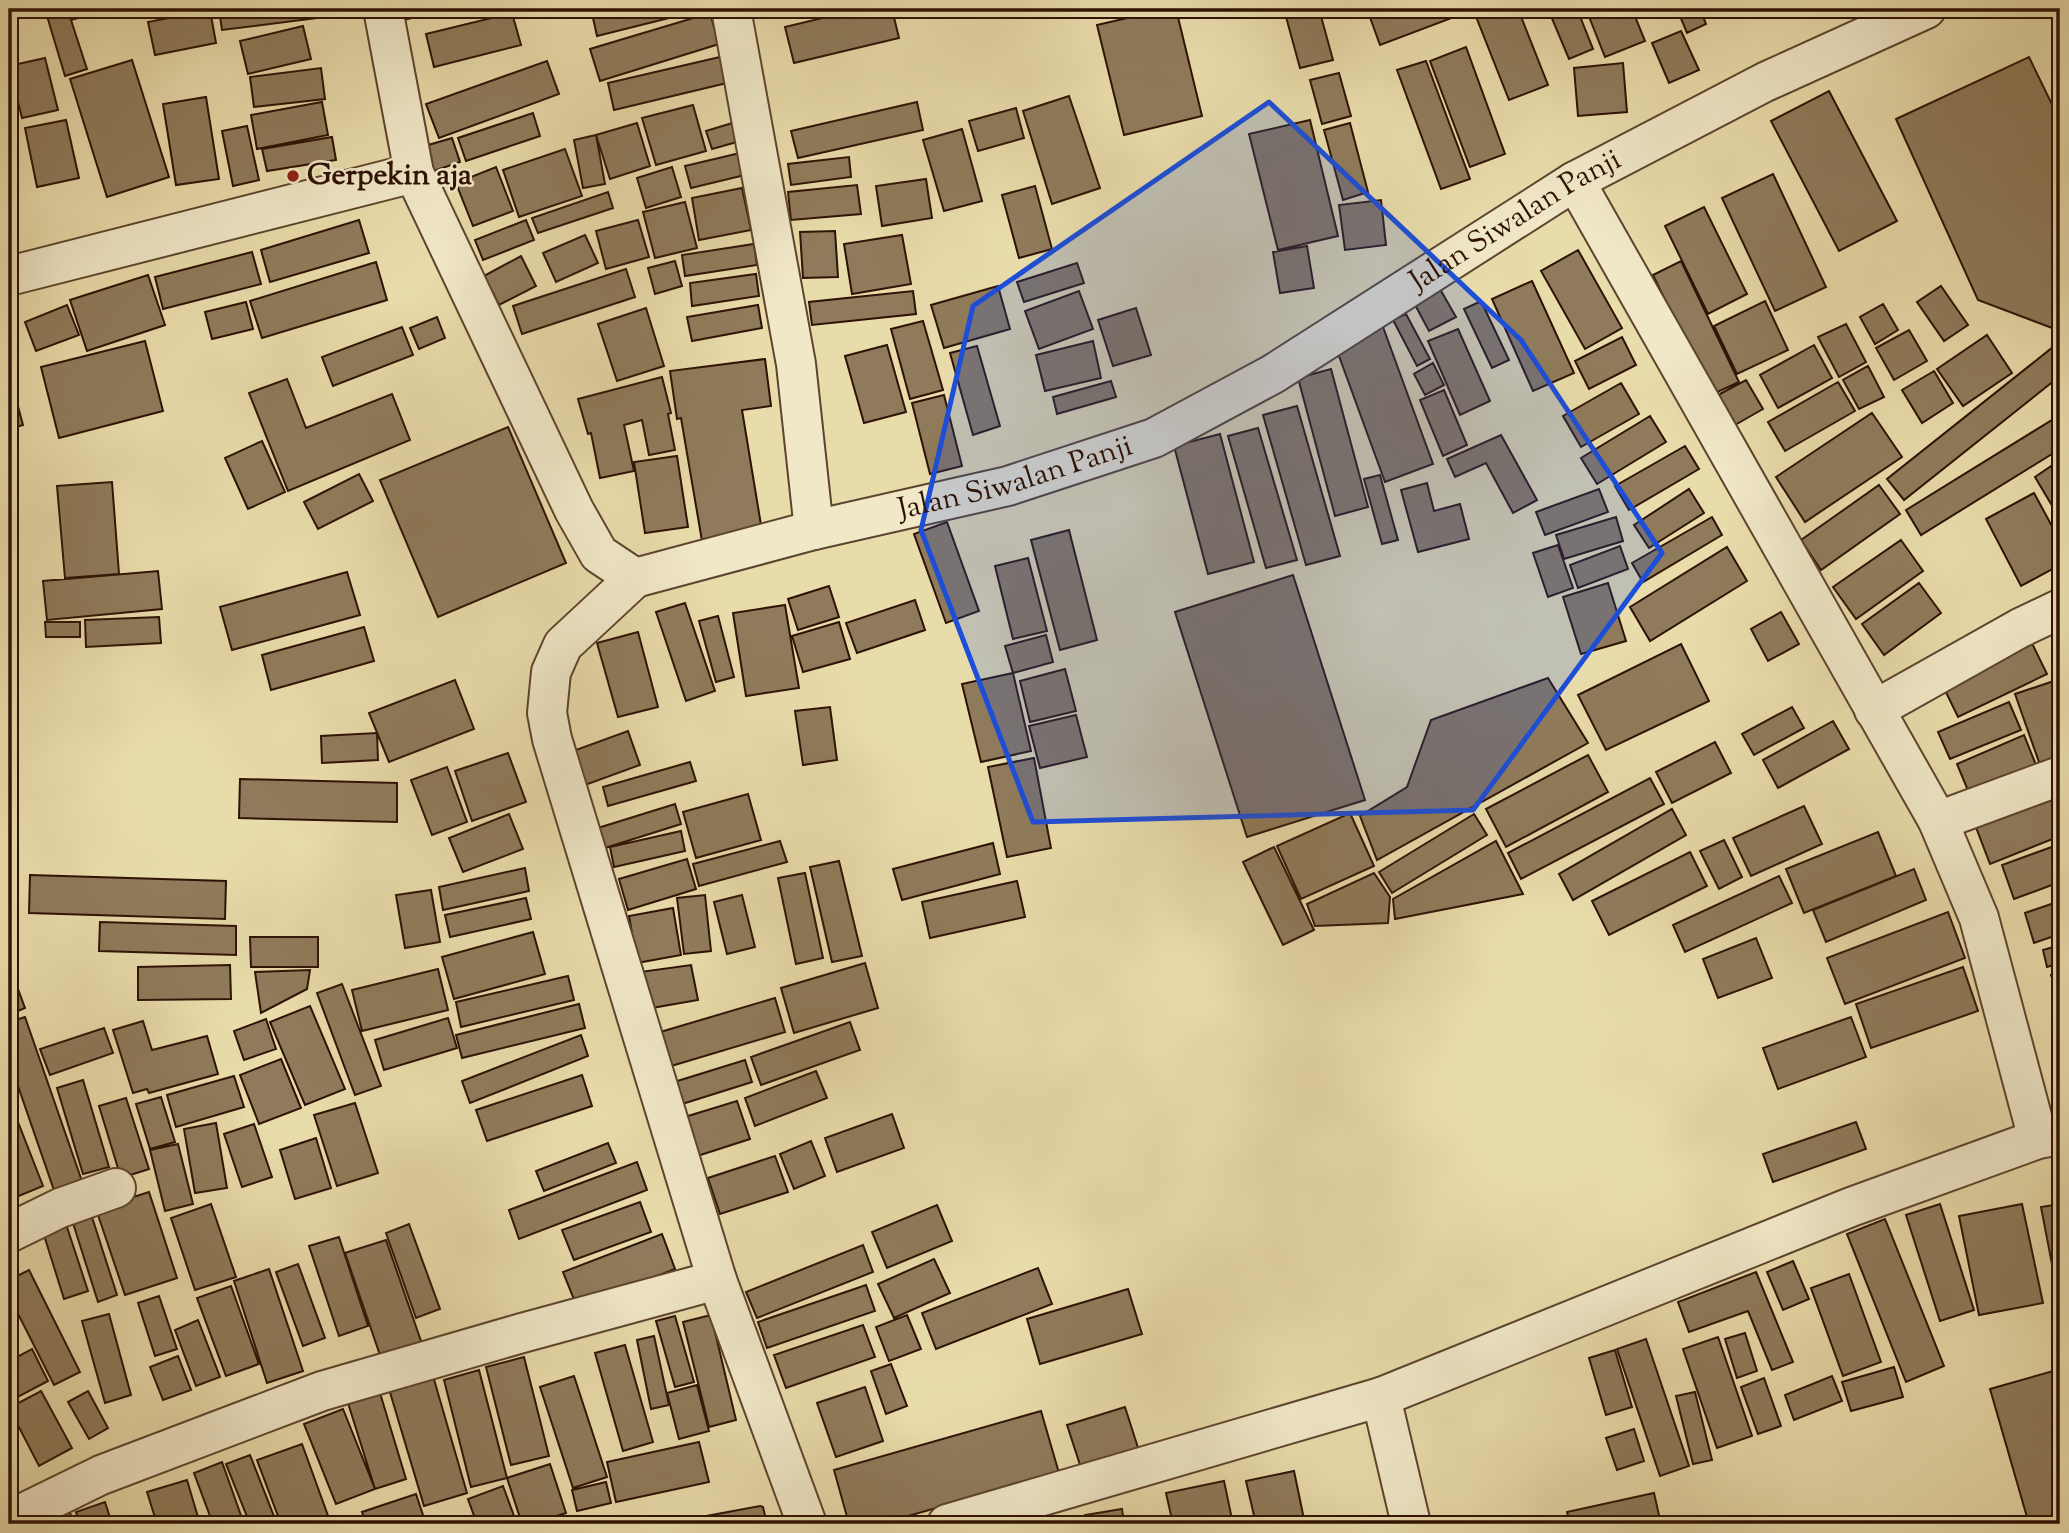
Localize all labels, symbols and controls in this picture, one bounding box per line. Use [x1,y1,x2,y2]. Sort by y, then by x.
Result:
street label: Jalan Siwalan Panji [1400,139,1629,304]
place label: Gerpekin aja [307,155,472,198]
marker: Gerpekin aja [285,168,301,184]
street label: Jalan Siwalan Panji [892,425,1138,532]

